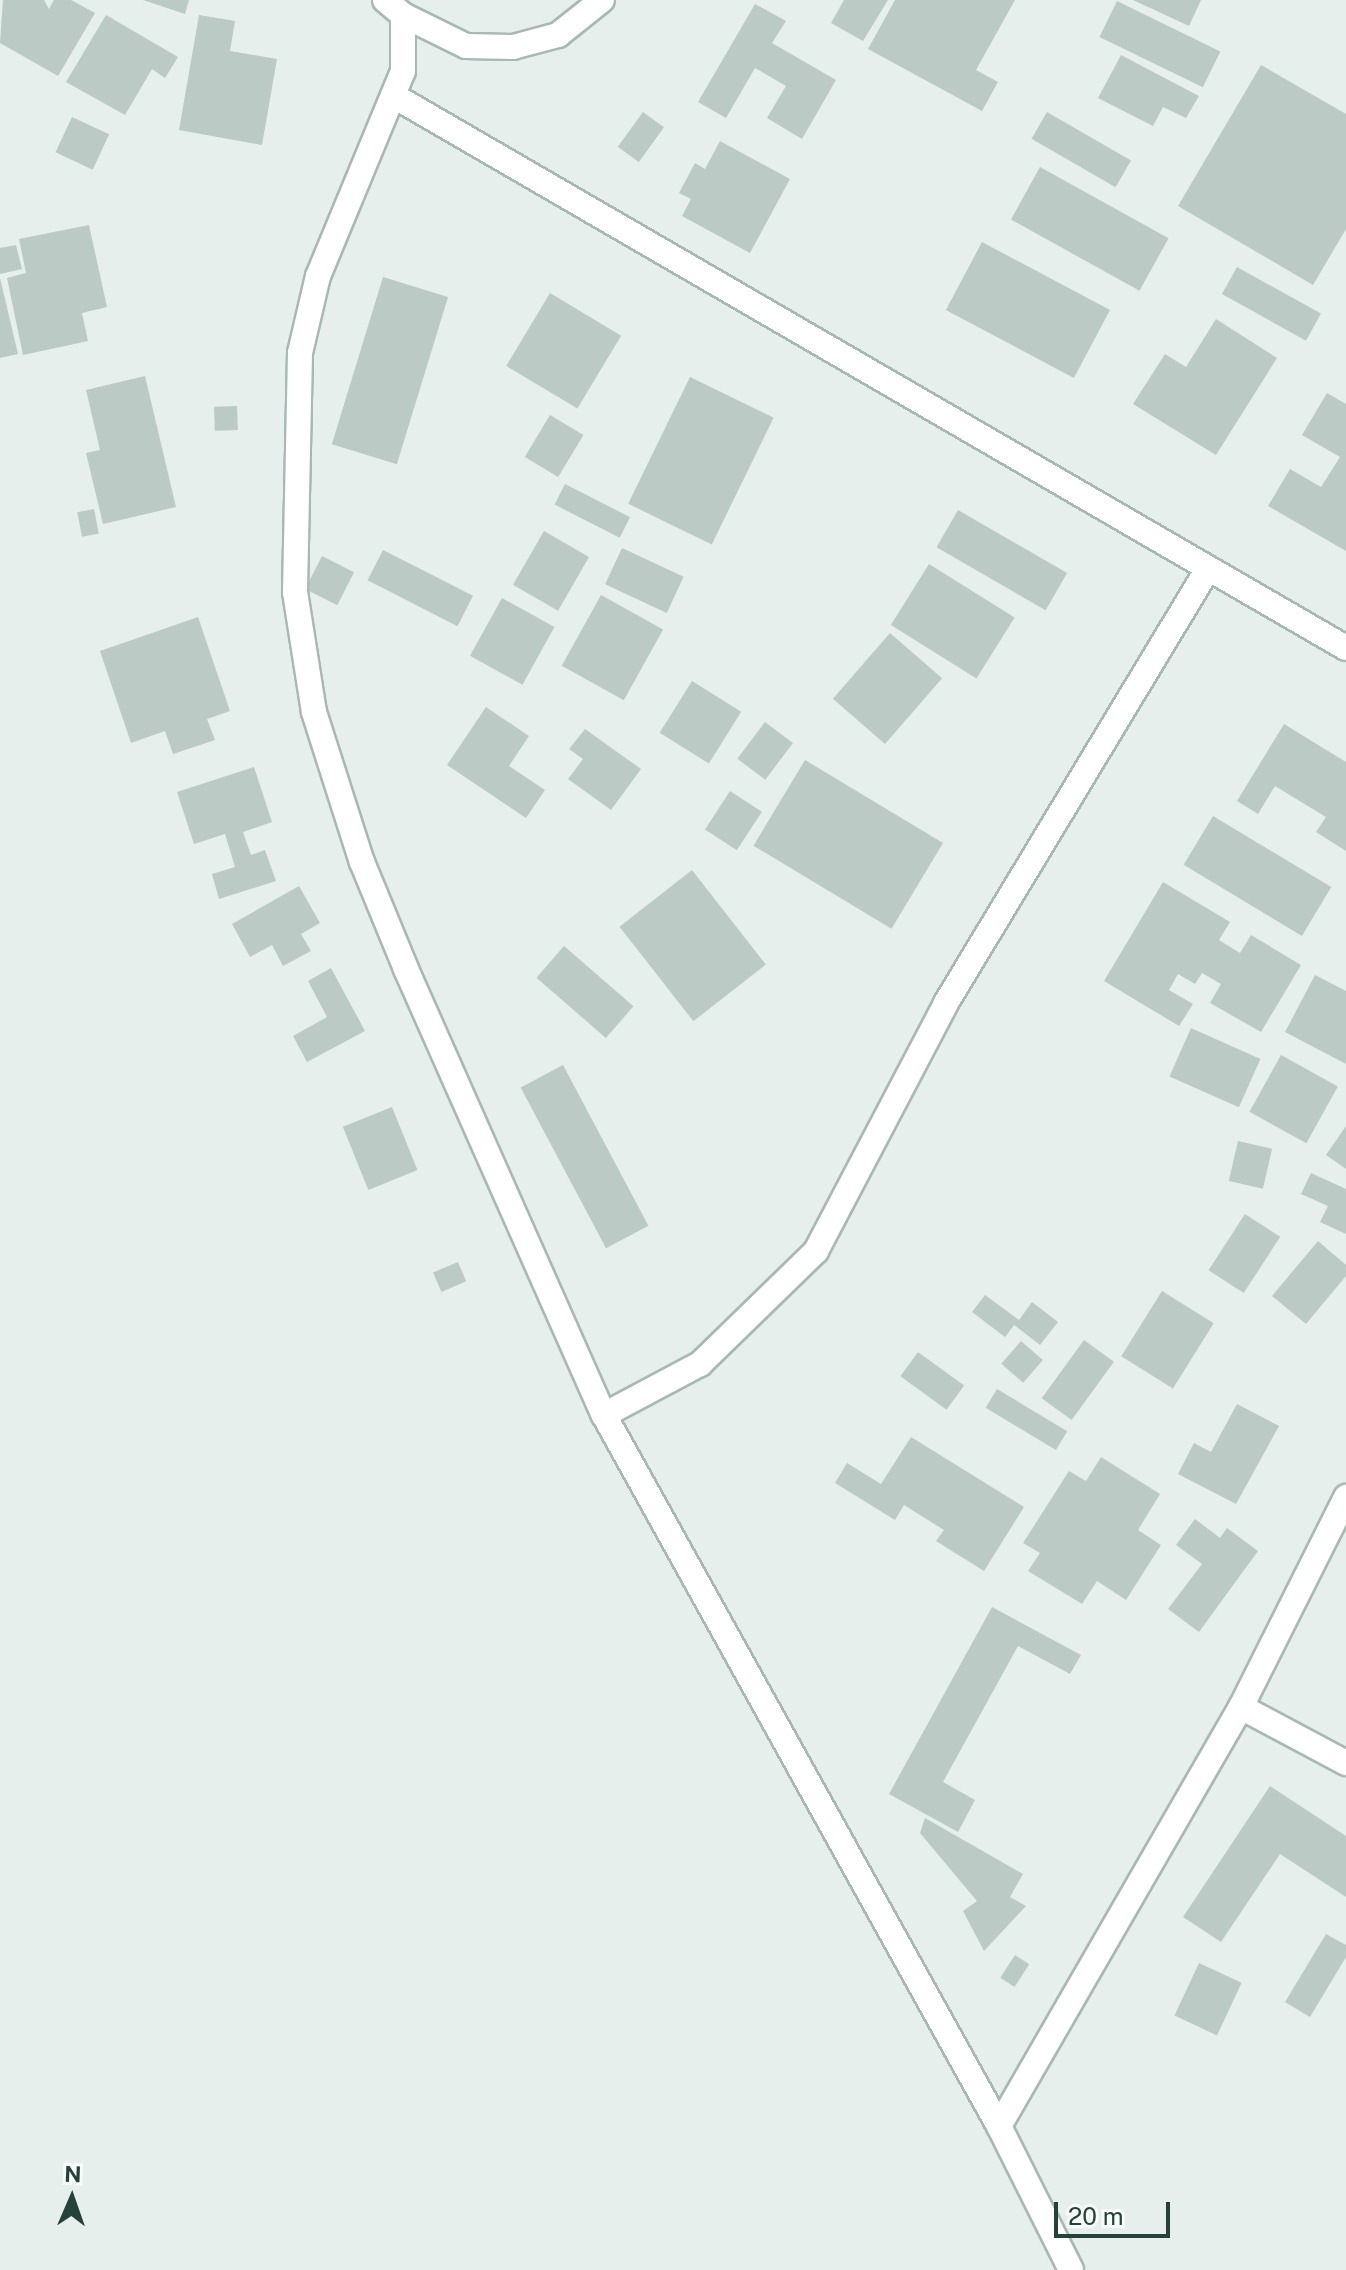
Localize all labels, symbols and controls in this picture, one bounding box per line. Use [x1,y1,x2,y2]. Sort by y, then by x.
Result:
north arrow [32,2158,112,2238]
text: N [64,2161,82,2187]
scale bar [1058,2186,1174,2236]
text: 20 m [1068,2202,1124,2230]

